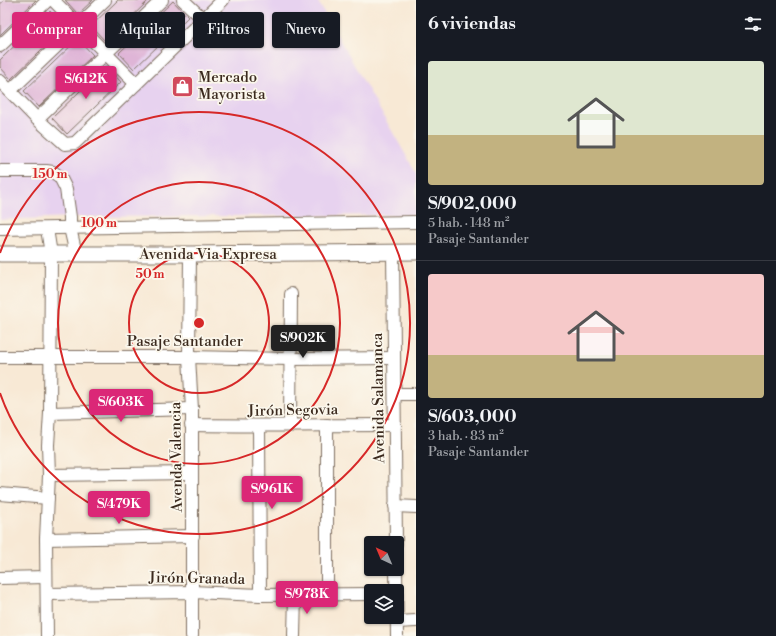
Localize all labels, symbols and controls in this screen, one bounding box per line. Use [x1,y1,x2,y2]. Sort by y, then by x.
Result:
chip: Comprar [12,12,97,48]
chip: Alquilar [105,12,185,48]
chip: Filtros [193,12,264,48]
chip: Nuevo [272,12,340,48]
text: 6 viviendas [428,13,516,35]
icon: filters [742,13,764,35]
pin: S/612K [53,66,119,100]
place label: Mercado Mayorista [198,68,266,104]
text: S/612K [65,71,107,87]
shop icon: Mercado Mayorista [170,73,196,99]
icon: home [560,87,632,159]
text: 150 m [33,167,67,182]
text: S/902,000 [428,193,517,215]
text: 5 hab. · 148 m² [428,215,509,231]
text: 100 m [81,216,117,231]
text: Pasaje Santander [428,231,529,247]
street label: Avenida Via Expresa [138,245,277,264]
text: 50 m [135,267,165,282]
icon: home [560,300,632,372]
centre of rings [192,316,206,330]
pin: S/902K [270,325,336,359]
text: S/902K [280,330,326,346]
street label: Pasaje Santander [127,332,244,351]
street label: Avenida Salamanca [368,332,389,464]
pin: S/603K [88,389,154,423]
text: S/603K [98,394,144,410]
street label: Jirón Segovia [246,400,339,421]
street label: Avenda Valencia [166,401,187,513]
text: S/603,000 [428,406,517,428]
text: 3 hab. · 83 m² [428,428,504,444]
text: Pasaje Santander [428,444,529,460]
pin: S/961K [239,476,305,510]
text: S/961K [251,481,293,497]
pin: S/479K [86,491,152,525]
text: S/479K [97,496,141,512]
north arrow [364,536,404,576]
map controls [364,536,404,624]
street label: Jirón Granada [148,568,246,589]
pin: S/978K [274,581,340,615]
button: layers [364,584,404,624]
text: S/978K [285,586,329,602]

